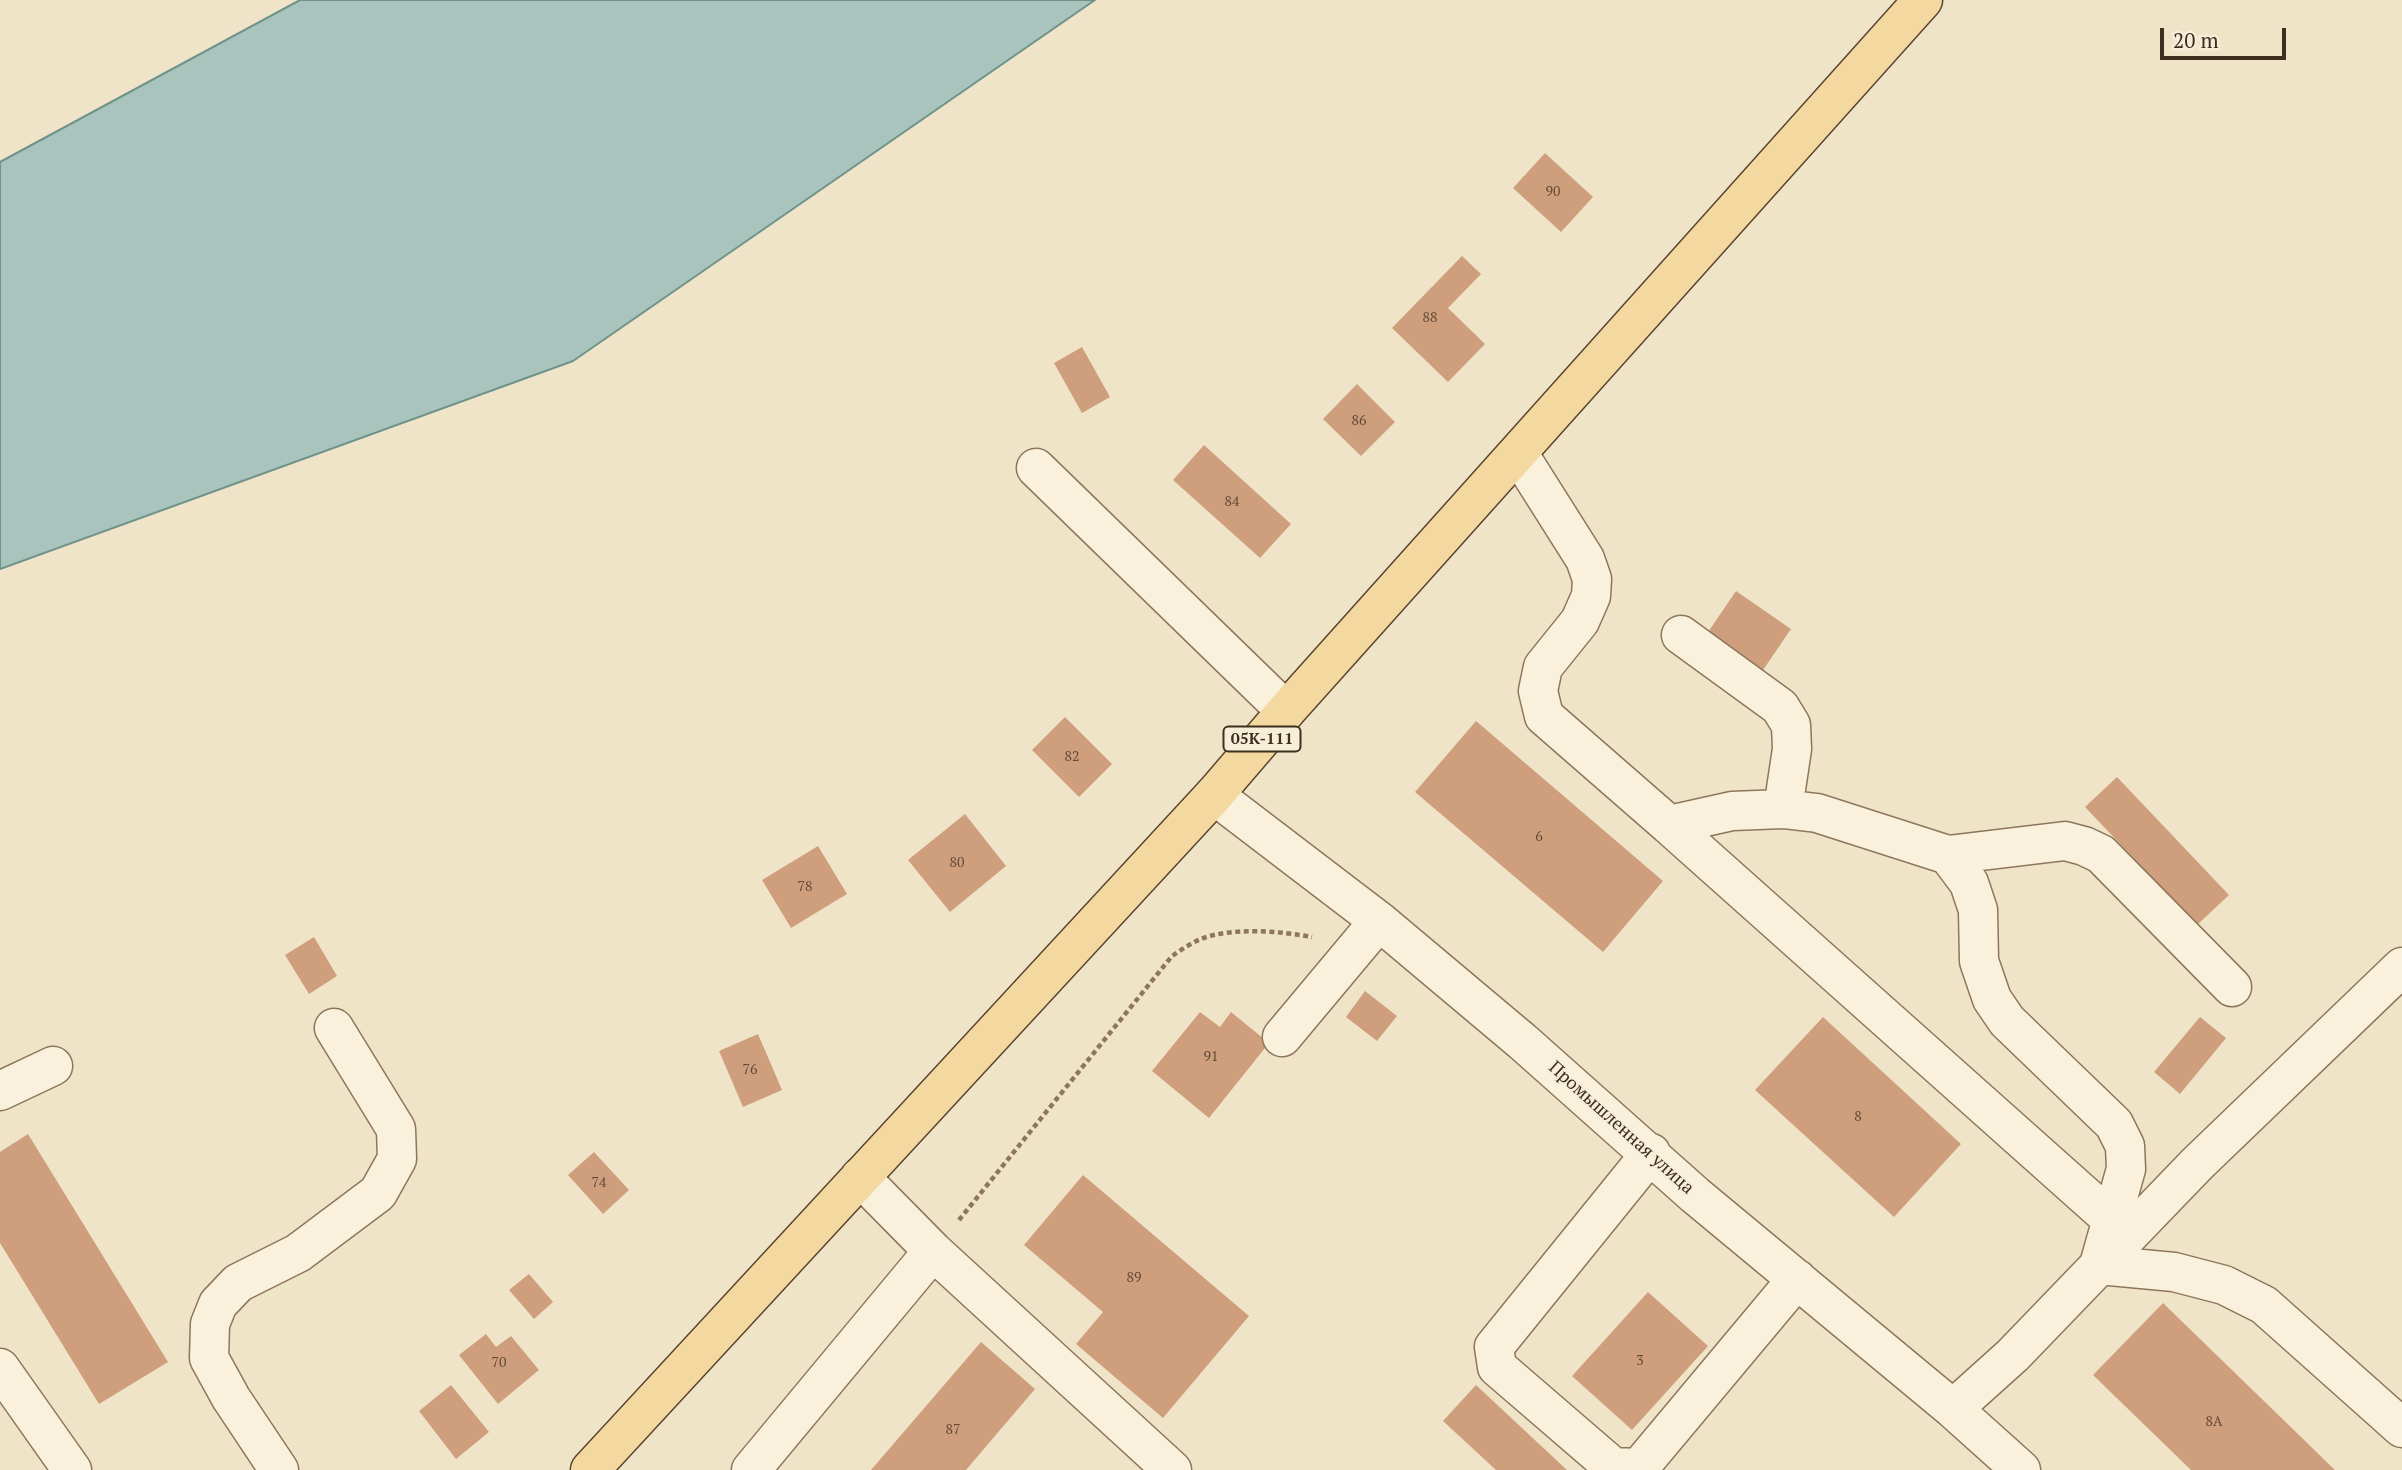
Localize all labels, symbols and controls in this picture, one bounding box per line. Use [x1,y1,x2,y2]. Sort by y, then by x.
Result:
scale bar [2164,14,2290,58]
text: 20 m [2173,26,2219,54]
house number: 90 [1546,184,1560,200]
house number: 88 [1423,310,1437,326]
house number: 86 [1352,413,1366,429]
house number: 84 [1225,494,1239,510]
road number: 05К-111 [1224,726,1300,752]
house number: 82 [1065,749,1079,765]
house number: 6 [1535,829,1543,845]
house number: 80 [950,855,964,871]
house number: 78 [798,879,812,895]
house number: 91 [1204,1049,1218,1065]
street label: Промышленная улица [1544,1057,1698,1199]
house number: 76 [743,1062,757,1078]
house number: 8 [1854,1109,1862,1125]
house number: 74 [592,1175,606,1191]
house number: 89 [1127,1270,1141,1286]
house number: 3 [1636,1353,1644,1369]
house number: 70 [492,1355,506,1371]
house number: 8А [2205,1414,2223,1430]
house number: 87 [946,1422,960,1438]

